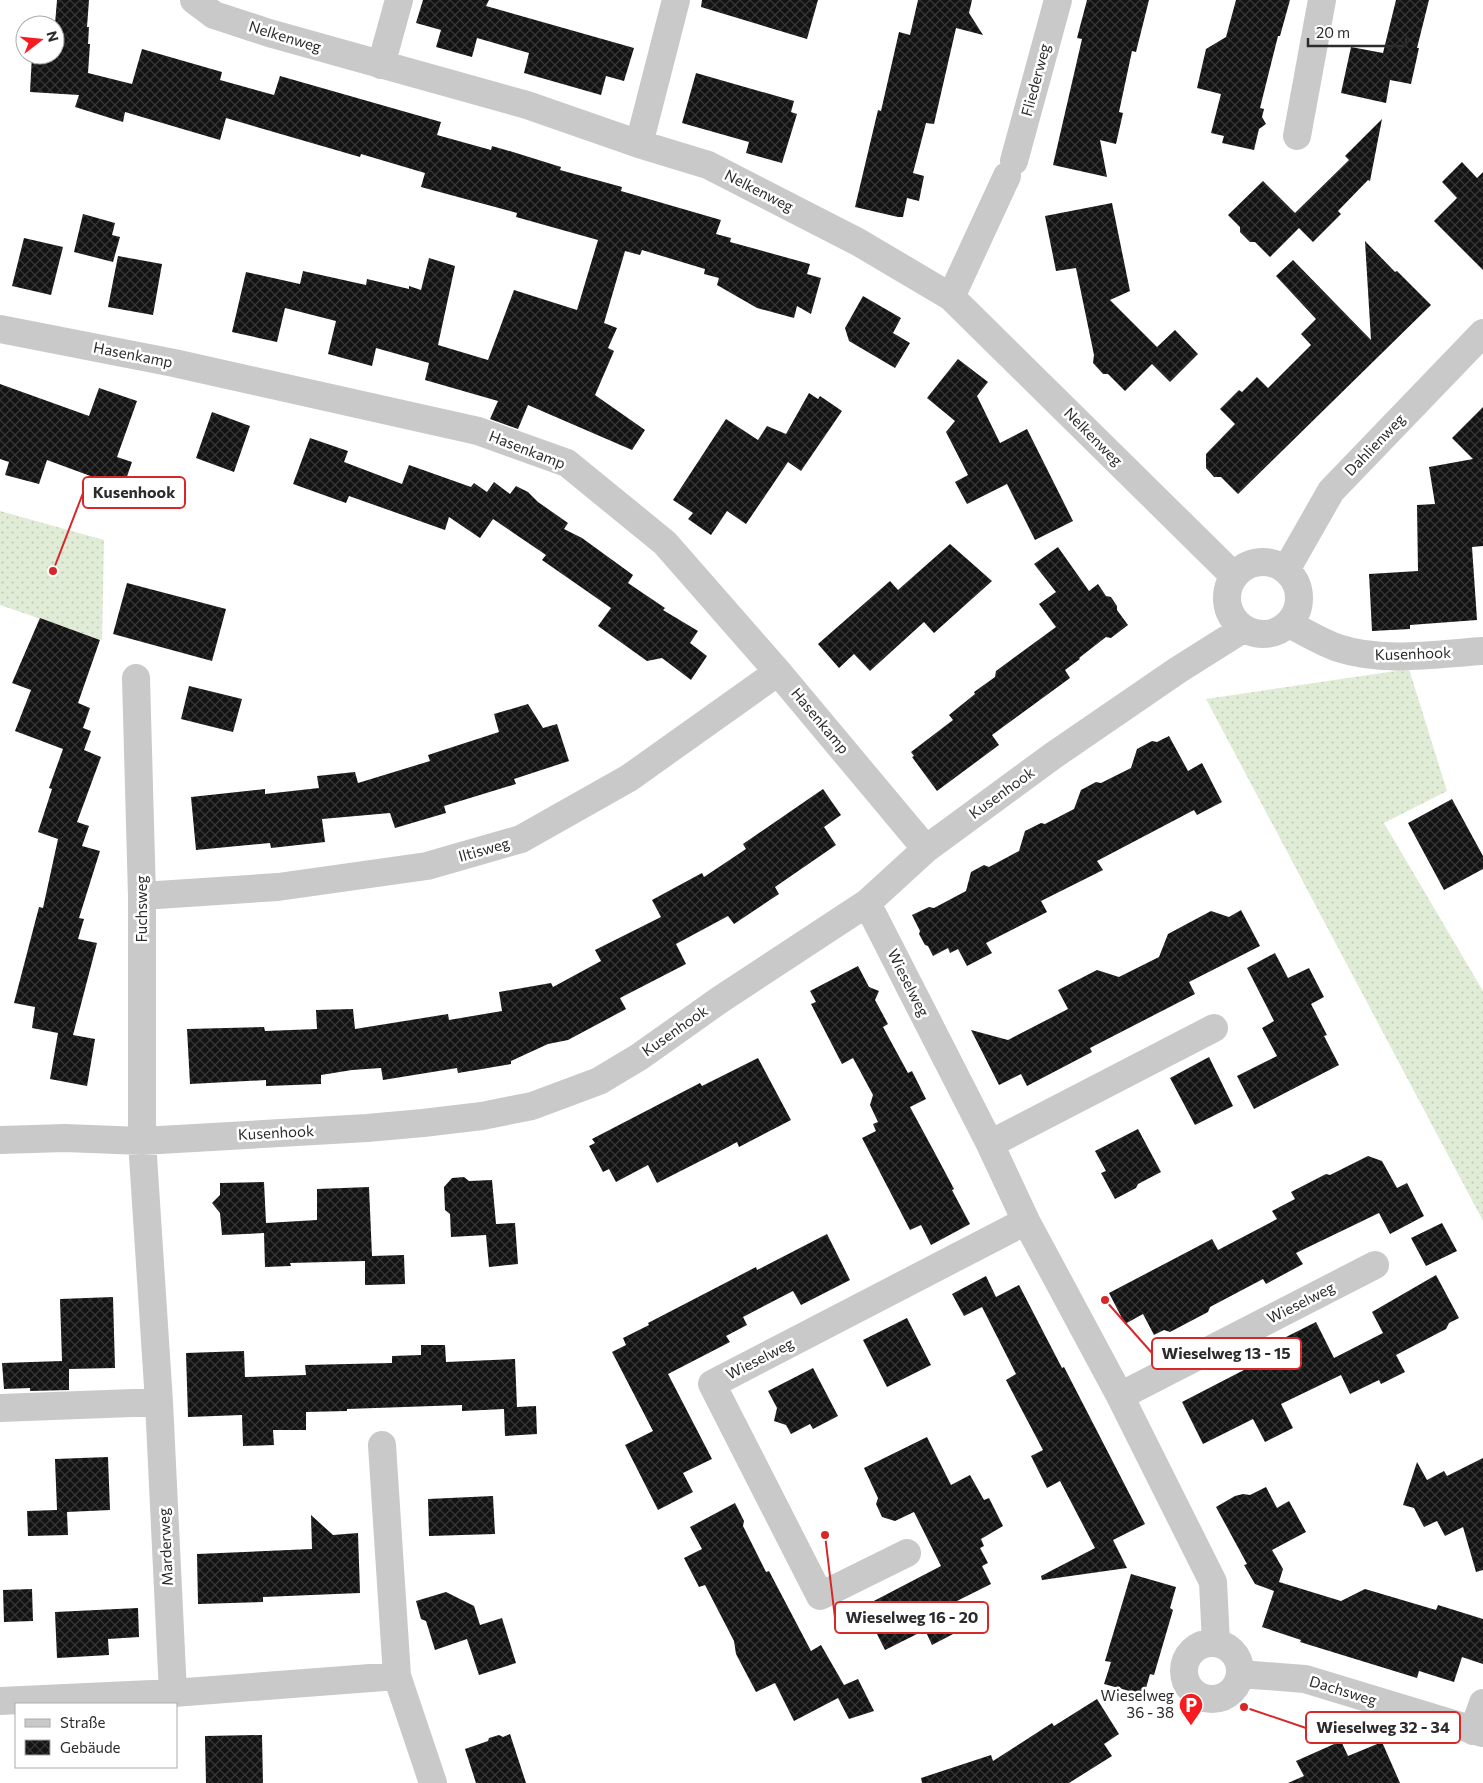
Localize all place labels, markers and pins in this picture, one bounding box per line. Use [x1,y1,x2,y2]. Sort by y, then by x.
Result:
callout: Kusenhook [83,477,185,508]
callout: Wieselweg 13 - 15 [1152,1338,1301,1369]
callout: Wieselweg 16 - 20 [835,1602,988,1633]
place label: Wieselweg 36 - 38 [1101,1686,1174,1721]
parking icon: Wieselweg 36 - 38 [1178,1692,1204,1726]
callout: Wieselweg 32 - 34 [1306,1712,1460,1743]

